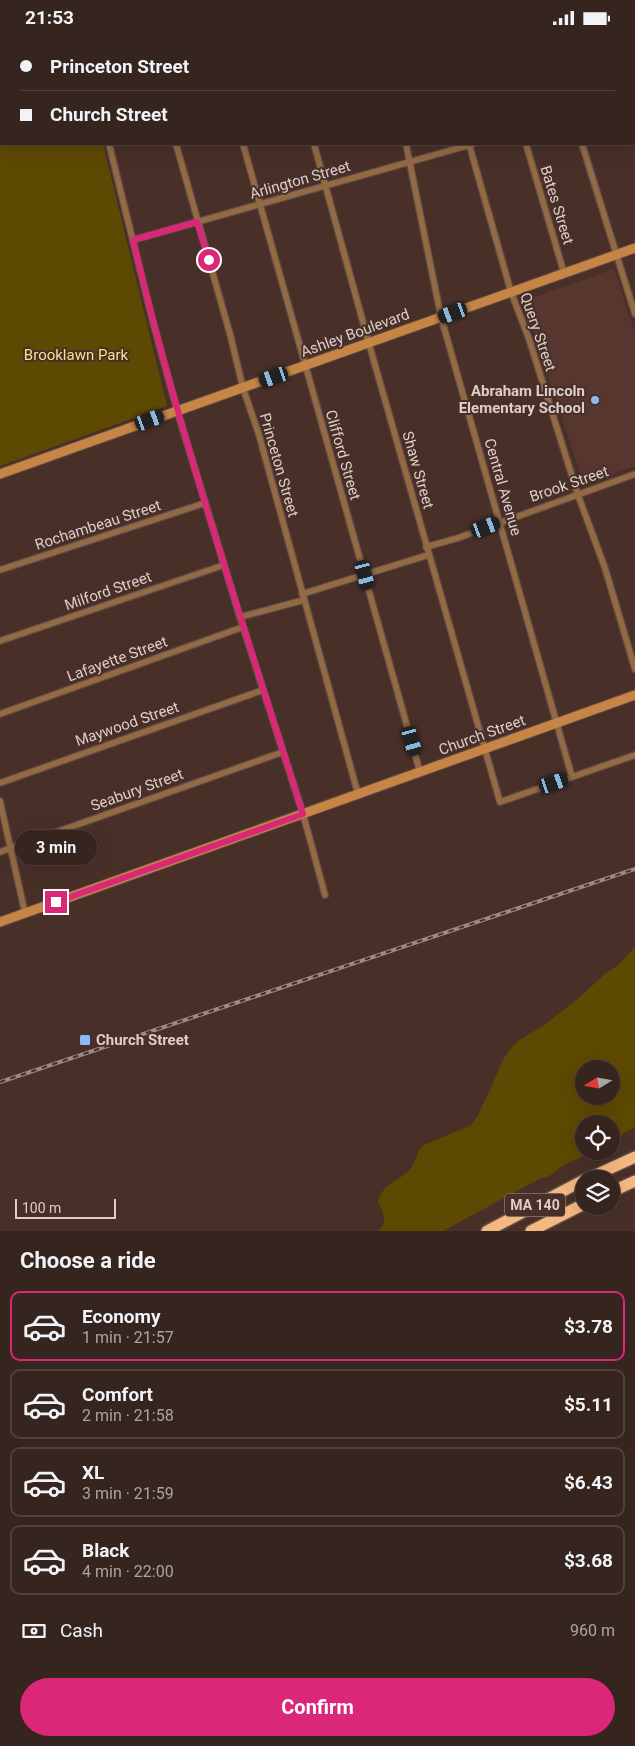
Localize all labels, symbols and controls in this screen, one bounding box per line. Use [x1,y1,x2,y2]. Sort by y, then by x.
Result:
text: 21:53 [25,6,74,29]
text: Princeton Street [50,55,189,78]
text: Church Street [50,103,168,126]
street label: Arlington Street [248,157,352,203]
street label: Bates Street [536,163,578,247]
route start [198,249,220,271]
street label: Query Street [516,290,560,374]
car [436,301,469,325]
street label: Ashley Boulevard [298,305,412,361]
park label: Brooklawn Park [24,346,129,364]
car [257,365,290,389]
place label: Abraham Lincoln Elementary School [459,382,585,417]
marker: Abraham Lincoln Elementary School [589,394,601,406]
car [133,408,166,432]
street label: Clifford Street [322,408,364,502]
street label: Princeton Street [256,411,302,519]
street label: Shaw Street [398,429,438,511]
street label: Central Avenue [481,436,525,538]
street label: Brook Street [527,462,611,506]
street label: Rochambeau Street [33,496,163,554]
car [469,515,502,539]
car [353,559,376,591]
street label: Milford Street [62,568,154,614]
street label: Lafayette Street [64,632,170,686]
street label: Maywood Street [73,698,181,750]
street label: Church Street [436,711,528,759]
car [400,725,423,757]
street label: Seabury Street [88,765,186,815]
car [537,771,570,795]
callout: 3 min [15,829,97,865]
text: 3 min [36,838,76,857]
route end [45,891,67,913]
place label: Church Street [96,1031,189,1049]
marker: Church Street [78,1033,92,1047]
north arrow [575,1060,620,1105]
map controls [575,1060,620,1215]
button: locate [575,1115,620,1160]
button: layers [575,1170,620,1215]
road number: MA 140 [505,1193,565,1217]
scale bar [15,1196,116,1219]
text: 100 m [22,1200,61,1216]
text: Choose a ride [20,1248,156,1273]
icon: car [22,1304,67,1349]
text: Economy [82,1305,161,1328]
text: $3.78 [564,1315,613,1338]
text: 1 min · 21:57 [82,1328,174,1347]
icon: car [22,1382,67,1427]
text: Comfort [82,1383,153,1406]
text: $5.11 [564,1393,613,1416]
text: 2 min · 21:58 [82,1406,174,1425]
icon: car [22,1460,67,1505]
text: XL [82,1461,104,1484]
text: $6.43 [564,1471,613,1494]
text: 3 min · 21:59 [82,1484,174,1503]
icon: car [22,1538,67,1583]
text: Black [82,1539,129,1562]
text: $3.68 [564,1549,613,1572]
text: 4 min · 22:00 [82,1562,174,1581]
icon: cash [20,1617,48,1645]
text: Cash [60,1619,103,1642]
text: 960 m [570,1621,615,1640]
button: Confirm [20,1678,615,1736]

